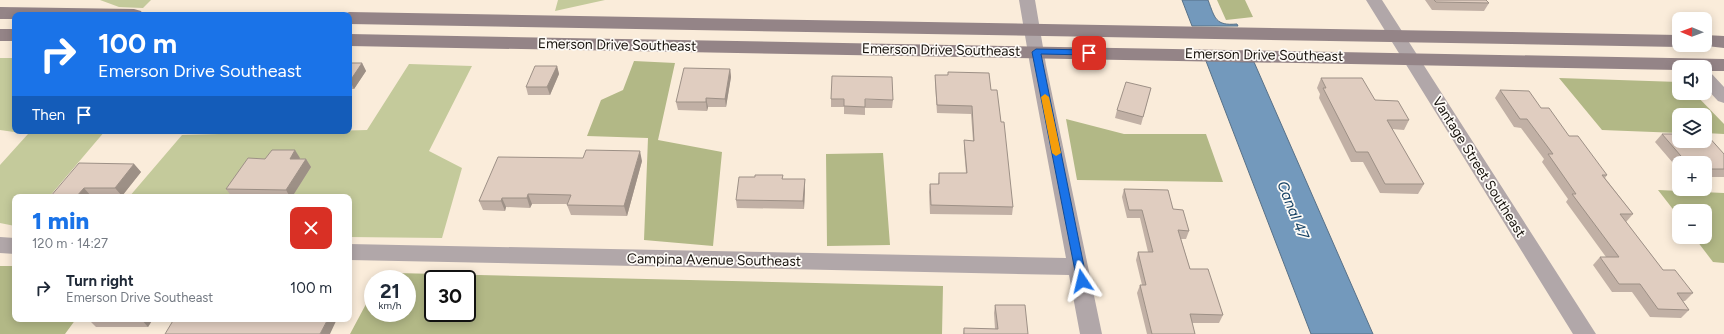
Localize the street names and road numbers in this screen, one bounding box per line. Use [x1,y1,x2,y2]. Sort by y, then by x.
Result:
street label: Emerson Drive Southeast [538,35,696,55]
street label: Emerson Drive Southeast [862,40,1020,60]
street label: Emerson Drive Southeast [1185,45,1343,65]
street label: Vantage Street Southeast [1429,94,1529,240]
street label: Campina Avenue Southeast [627,250,801,270]

